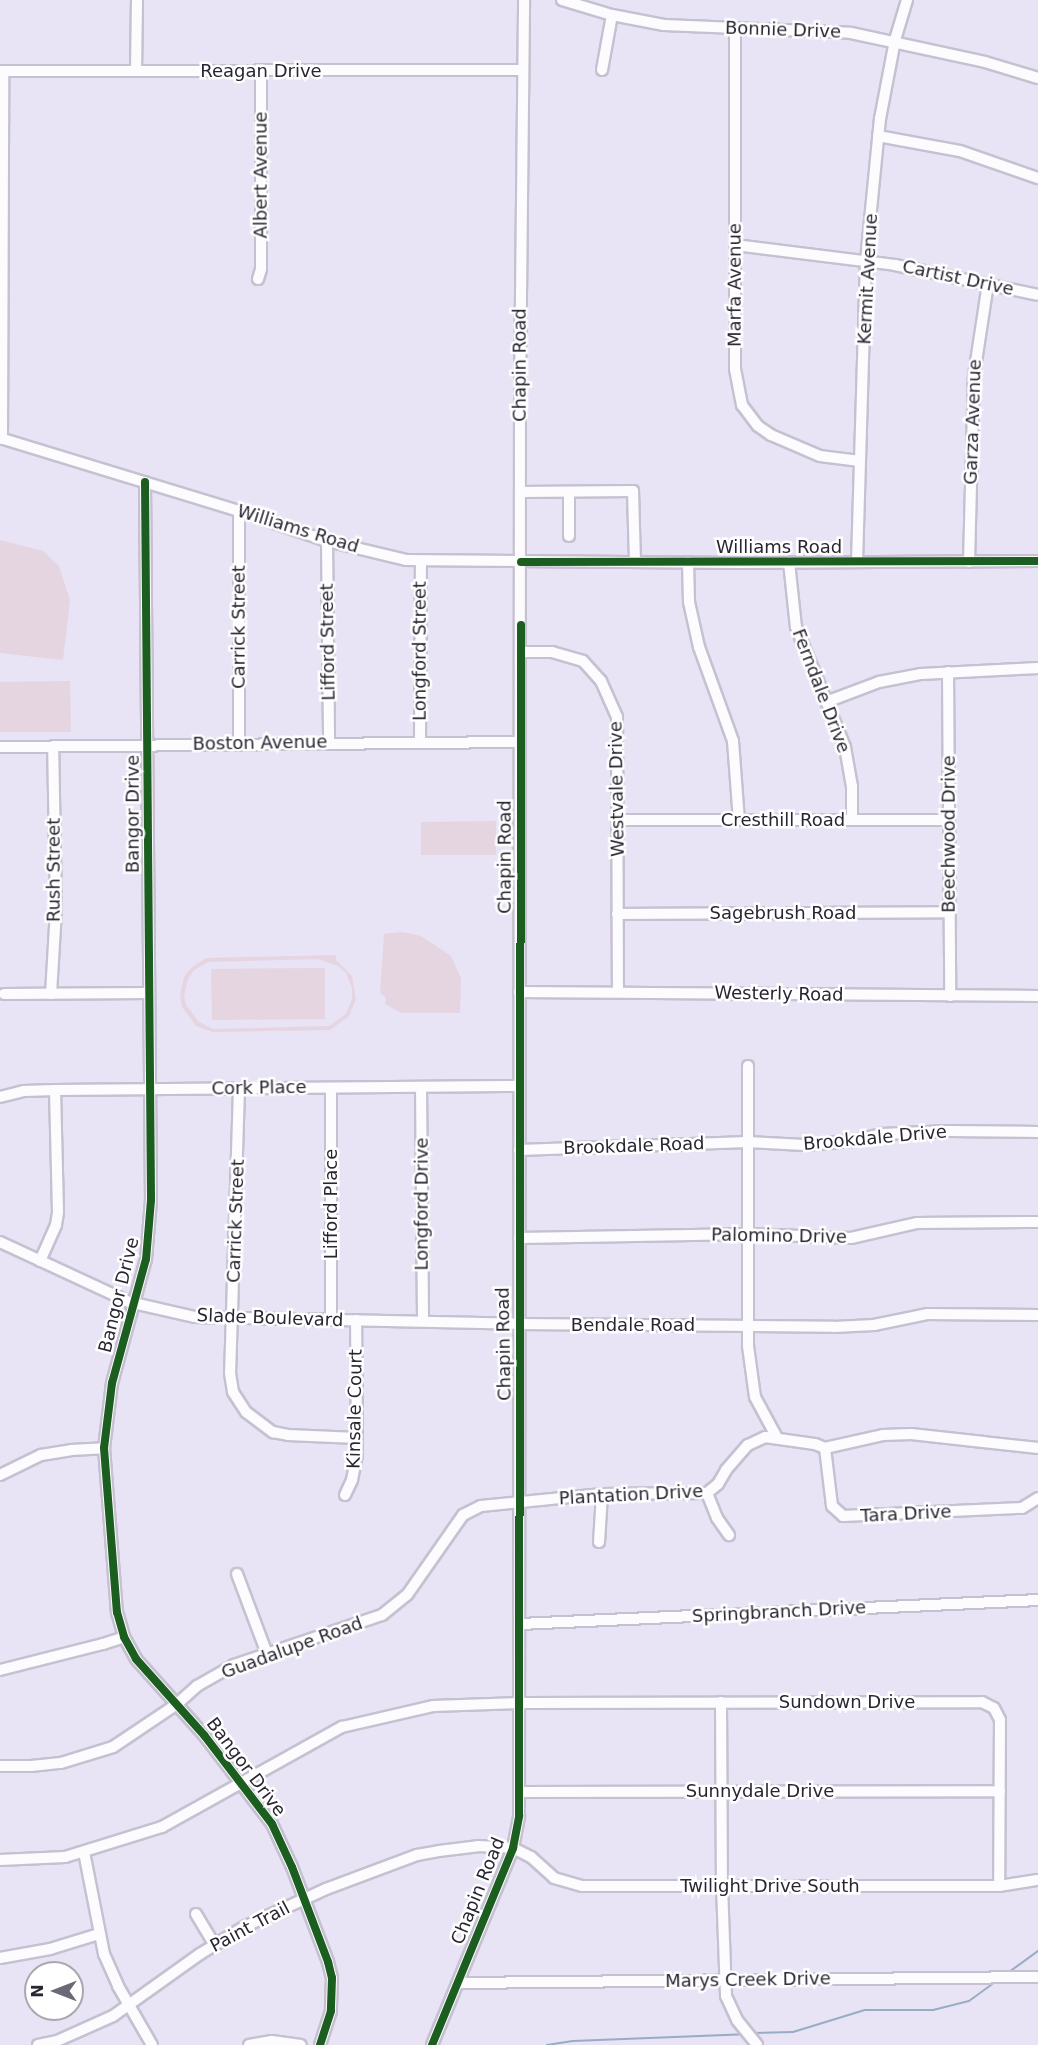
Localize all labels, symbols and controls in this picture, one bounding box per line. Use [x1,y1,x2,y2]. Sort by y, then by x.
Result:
street label: Bonnie Drive [725,17,841,43]
street label: Reagan Drive [200,60,322,82]
street label: Albert Avenue [250,112,272,238]
street label: Kermit Avenue [854,213,882,345]
street label: Marfa Avenue [724,223,746,347]
street label: Cartist Drive [900,256,1016,300]
street label: Chapin Road [509,308,531,422]
street label: Garza Avenue [960,359,986,485]
street label: Williams Road [234,500,362,558]
street label: Williams Road [716,536,842,558]
street label: Carrick Street [228,565,250,689]
street label: Longford Street [409,581,431,721]
street label: Lifford Street [316,583,340,701]
street label: Ferndale Drive [787,626,855,756]
street label: Westvale Drive [605,721,629,857]
street label: Boston Avenue [192,731,328,755]
street label: Bangor Drive [122,755,144,873]
street label: Beechwood Drive [938,755,960,913]
street label: Chapin Road [494,800,516,914]
street label: Cresthill Road [721,809,845,831]
street label: Rush Street [43,818,65,922]
street label: Sagebrush Road [710,902,856,924]
street label: Westerly Road [714,982,844,1006]
street label: Cork Place [211,1076,307,1100]
street label: Brookdale Drive [802,1121,948,1155]
street label: Brookdale Road [563,1133,705,1159]
street label: Longford Drive [411,1137,433,1271]
street label: Lifford Place [320,1149,342,1259]
street label: Carrick Street [223,1159,249,1283]
street label: Palomino Drive [711,1224,847,1248]
street label: Bangor Drive [94,1235,144,1355]
street label: Chapin Road [492,1287,516,1401]
street label: Slade Boulevard [196,1305,344,1331]
street label: Bendale Road [571,1314,695,1336]
street label: Kinsale Court [343,1349,367,1469]
street label: Plantation Drive [558,1480,704,1510]
street label: Tara Drive [860,1501,952,1527]
street label: Springbranch Drive [691,1597,867,1627]
street label: Guadalupe Road [218,1612,366,1684]
street label: Sundown Drive [779,1691,915,1713]
street label: Bangor Drive [202,1713,290,1821]
street label: Sunnydale Drive [686,1780,834,1802]
street label: Chapin Road [447,1834,509,1948]
street label: Twilight Drive South [680,1875,860,1897]
street label: Paint Trail [207,1897,293,1957]
north arrow [24,1961,84,2021]
street label: Marys Creek Drive [665,1968,831,1992]
text: N [28,1984,47,1998]

